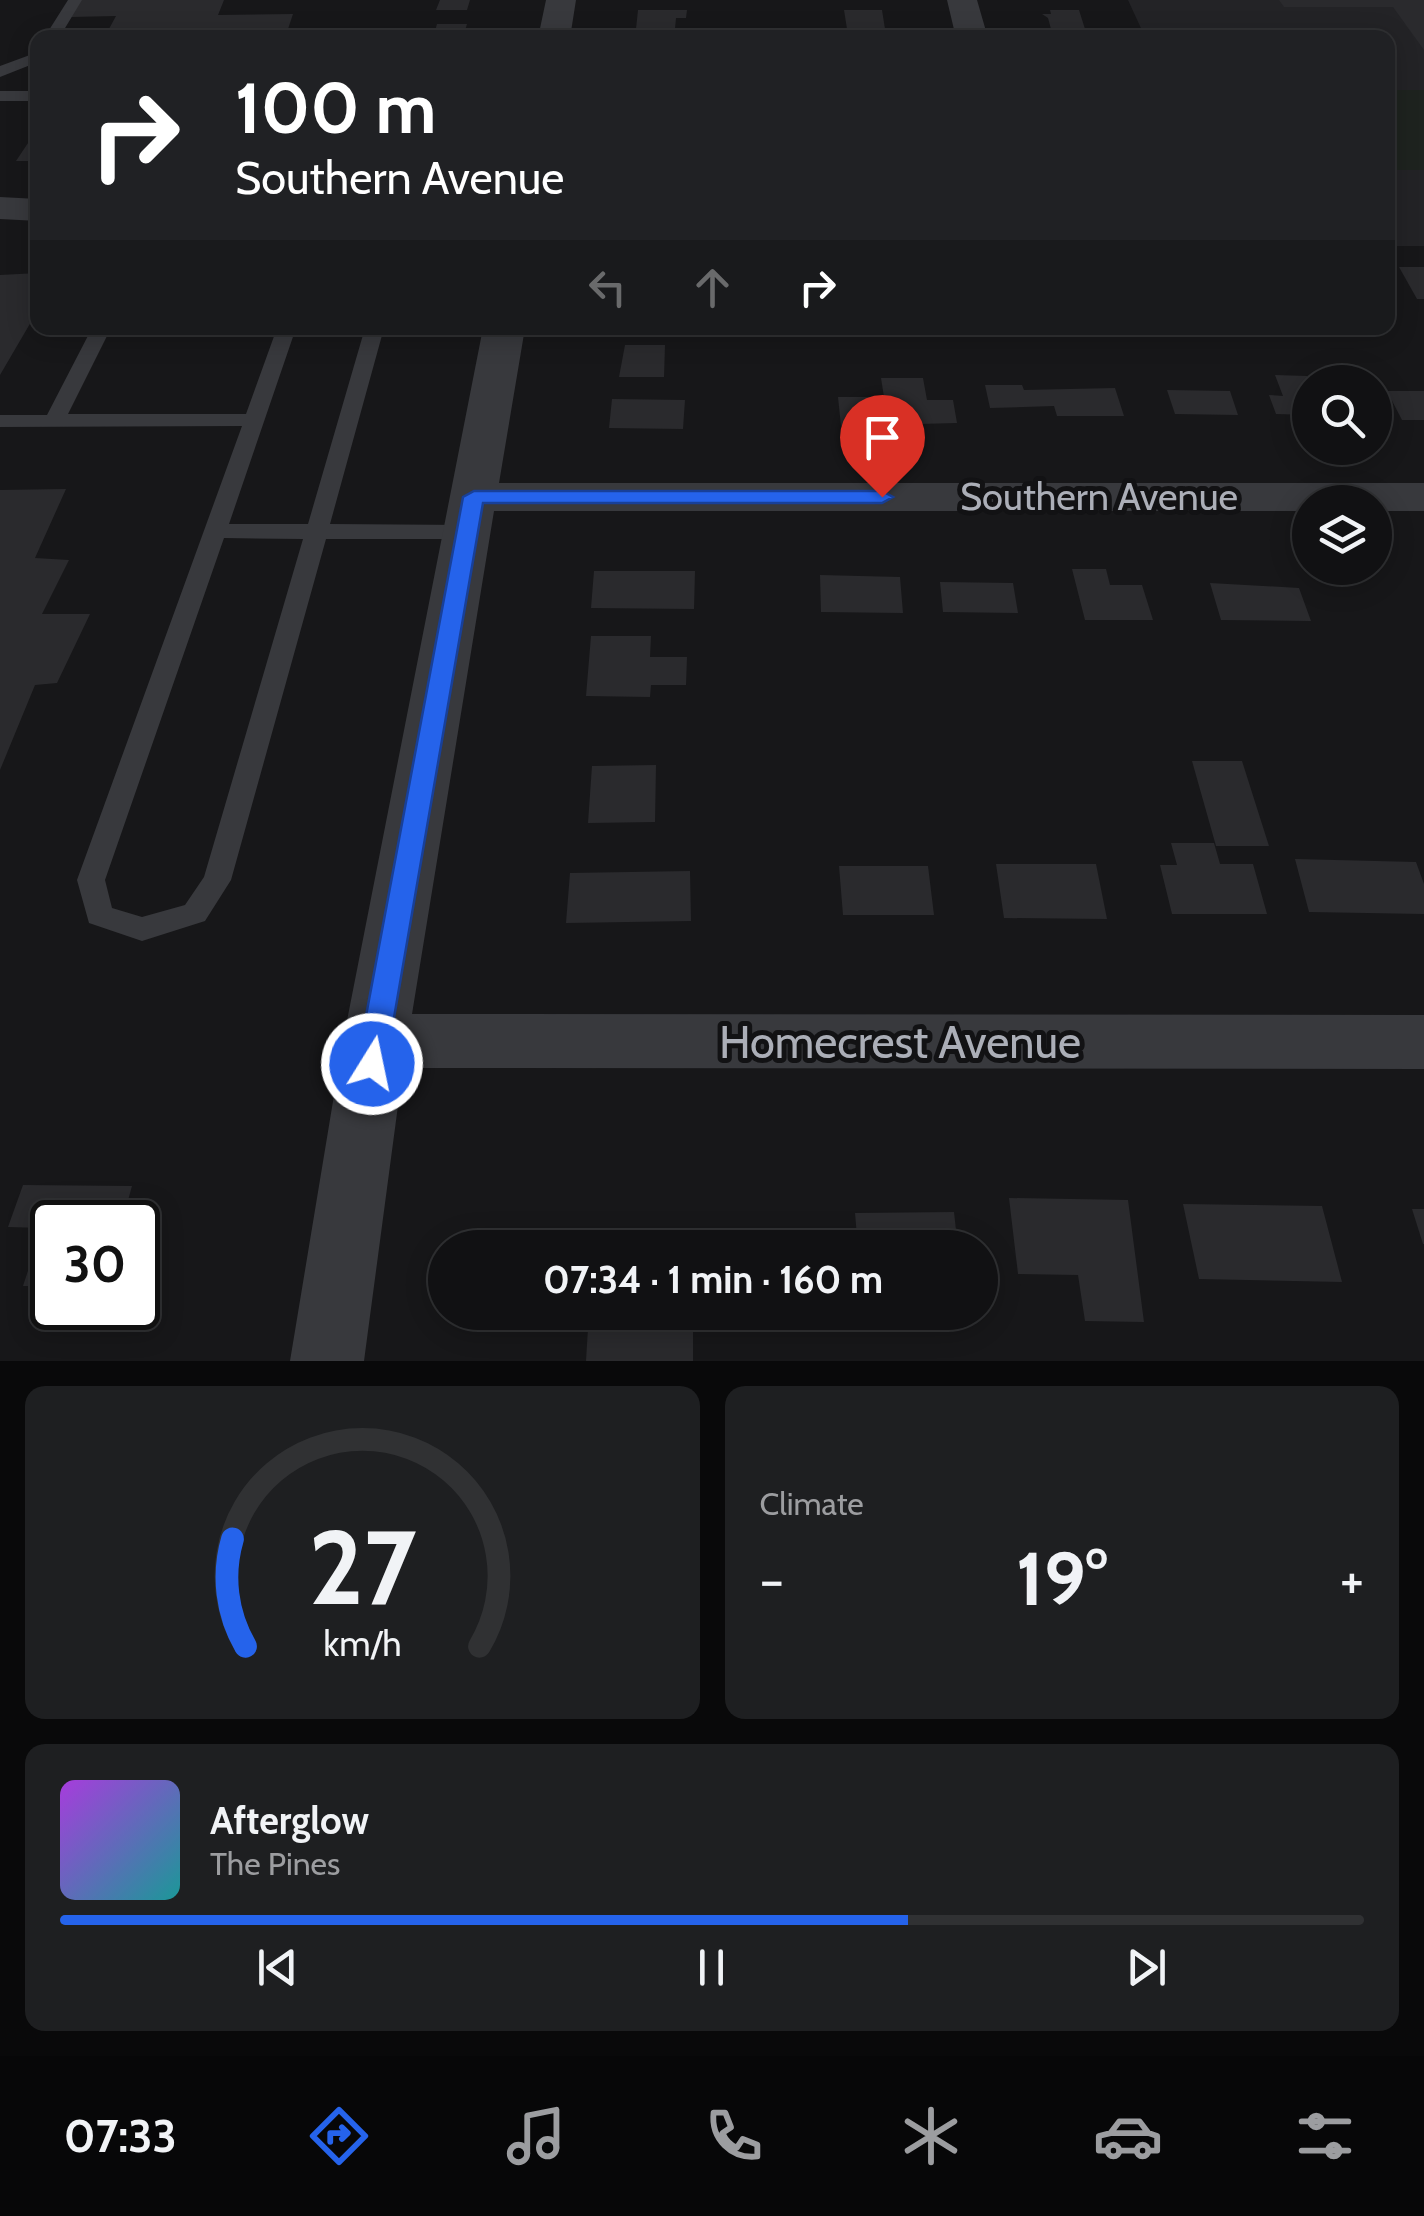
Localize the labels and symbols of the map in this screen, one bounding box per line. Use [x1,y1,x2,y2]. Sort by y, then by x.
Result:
pin [840,395,925,498]
street label: Southern Avenue [960,473,1238,520]
position arrow [320,1012,424,1116]
street label: Homecrest Avenue [719,1015,1081,1069]
speed limit sign: 30 [30,1200,160,1330]

